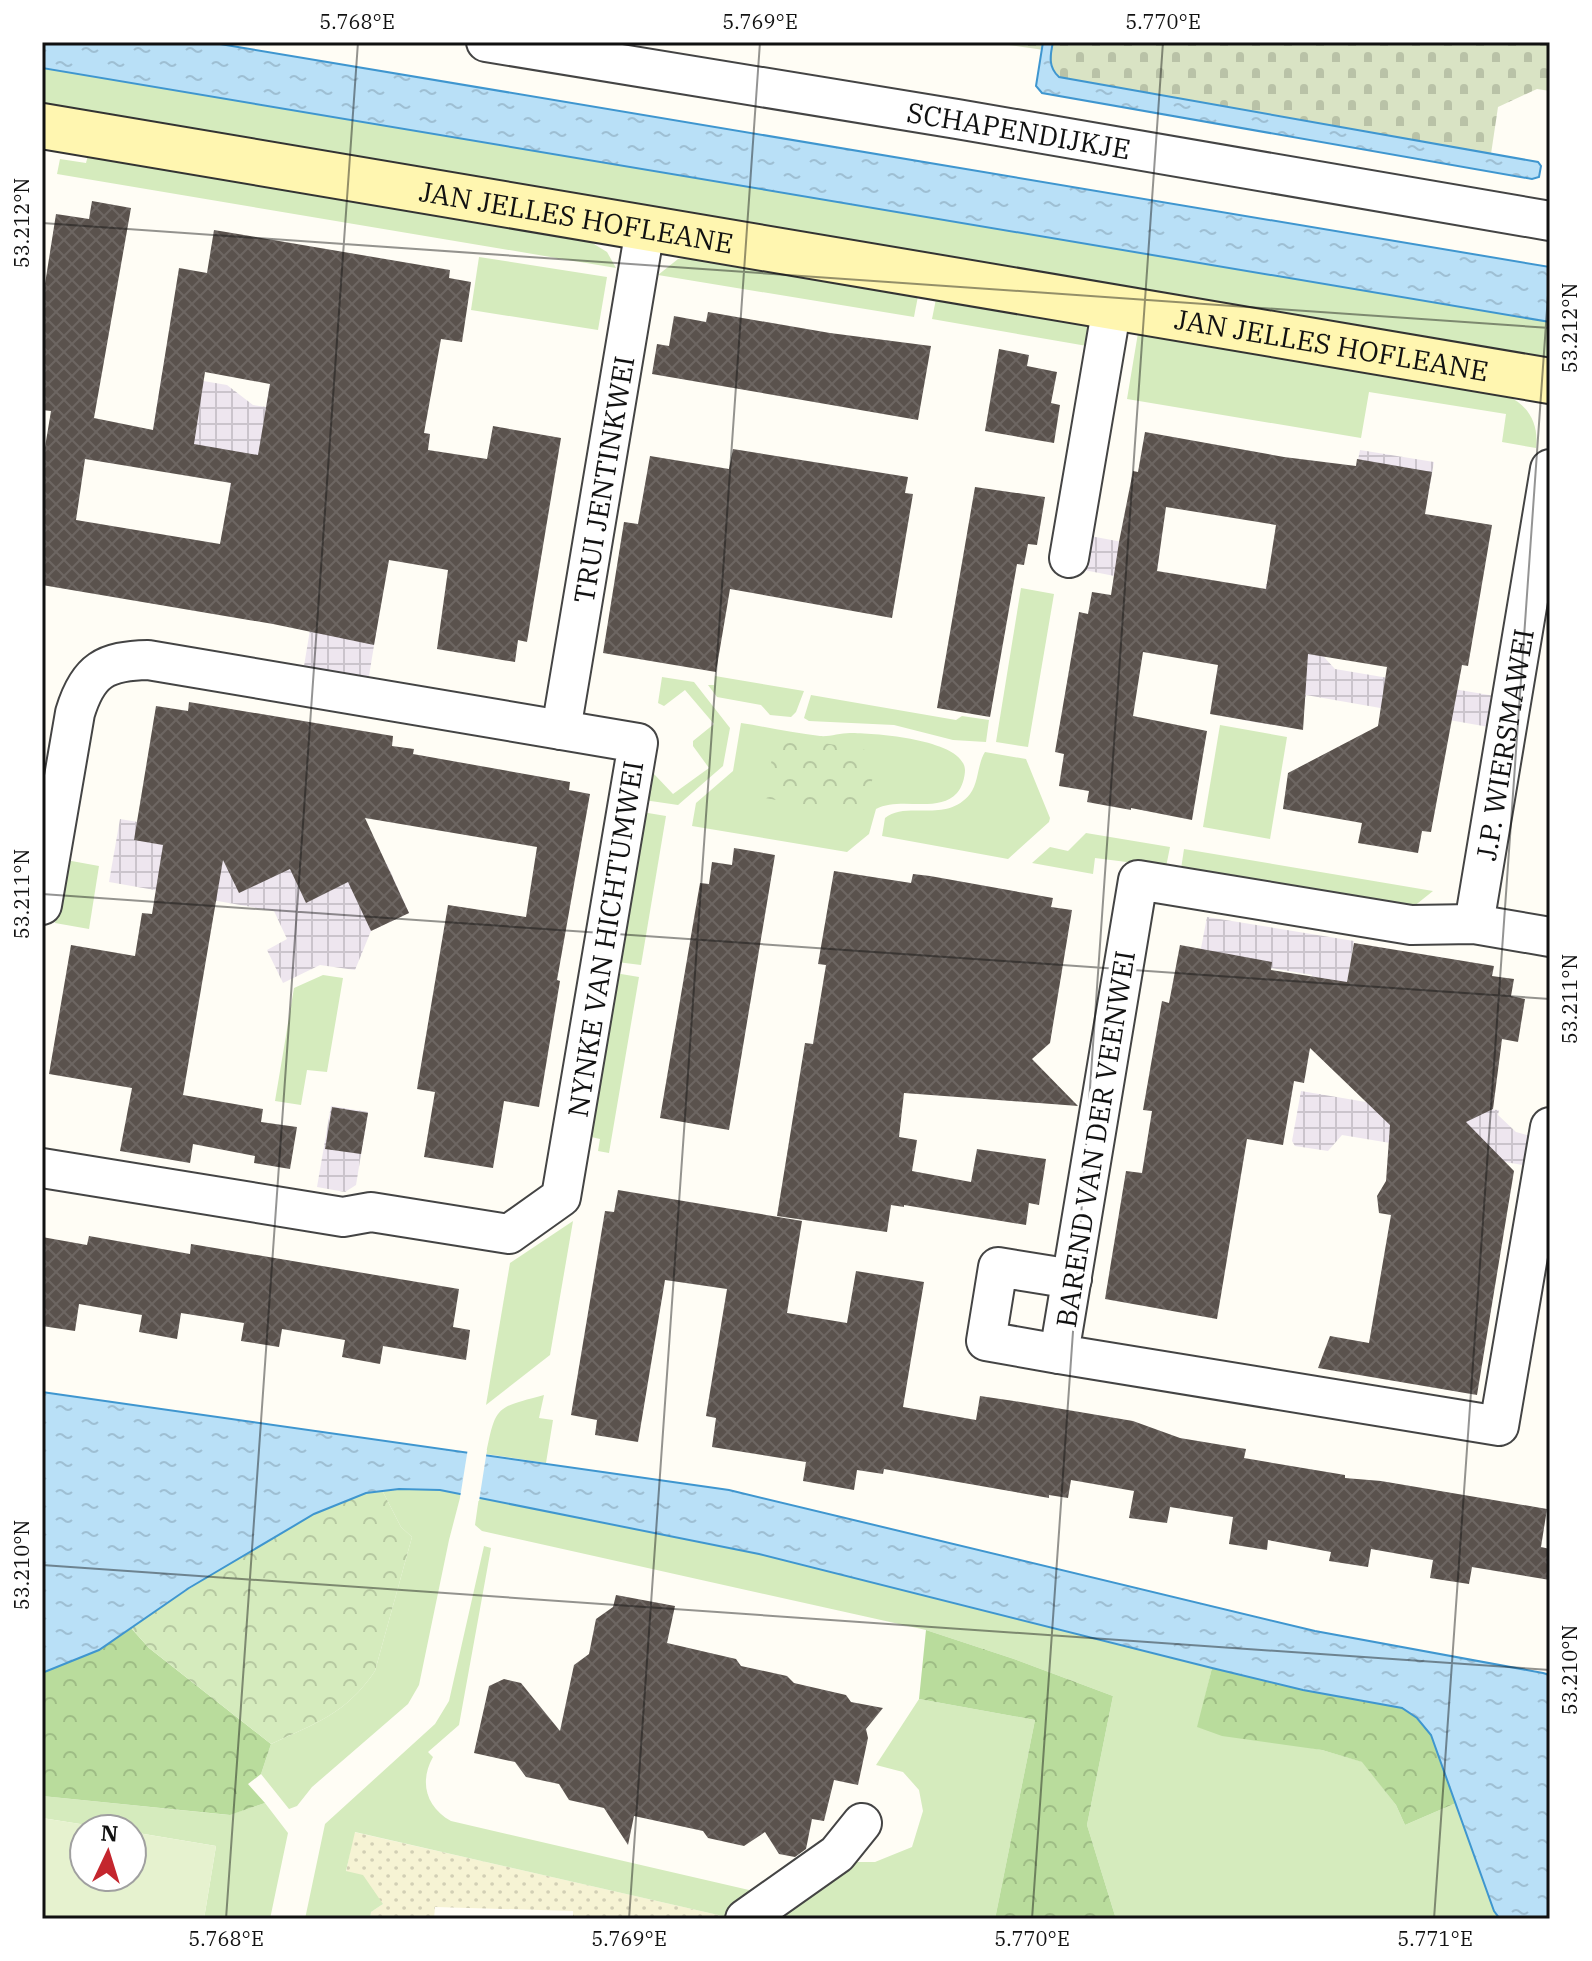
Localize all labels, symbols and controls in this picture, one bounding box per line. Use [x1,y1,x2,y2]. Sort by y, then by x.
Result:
text: 5.768°E [319,8,395,35]
text: 5.769°E [722,8,798,35]
text: 5.770°E [1125,8,1201,35]
street label: SCHAPENDIJKJE [904,93,1133,167]
street label: JAN JELLES HOFLEANE [417,172,736,261]
text: 53.212°N [8,178,35,268]
text: 53.212°N [1556,283,1583,373]
street label: JAN JELLES HOFLEANE [1172,299,1491,389]
street label: TRUI JENTINKWEI [564,353,642,606]
street label: J.P. WIERSMAWEI [1466,626,1542,863]
street label: NYNKE VAN HICHTUMWEI [559,758,651,1120]
text: 53.211°N [8,849,35,939]
street label: BAREND VAN DER VEENWEI [1047,948,1143,1330]
text: 53.211°N [1556,954,1583,1044]
text: 53.210°N [8,1520,35,1610]
text: 53.210°N [1556,1625,1583,1715]
north arrow [68,1813,148,1893]
text: N [100,1817,119,1848]
text: 5.768°E [188,1925,264,1952]
text: 5.769°E [591,1925,667,1952]
text: 5.770°E [994,1925,1070,1952]
text: 5.771°E [1397,1925,1473,1952]

